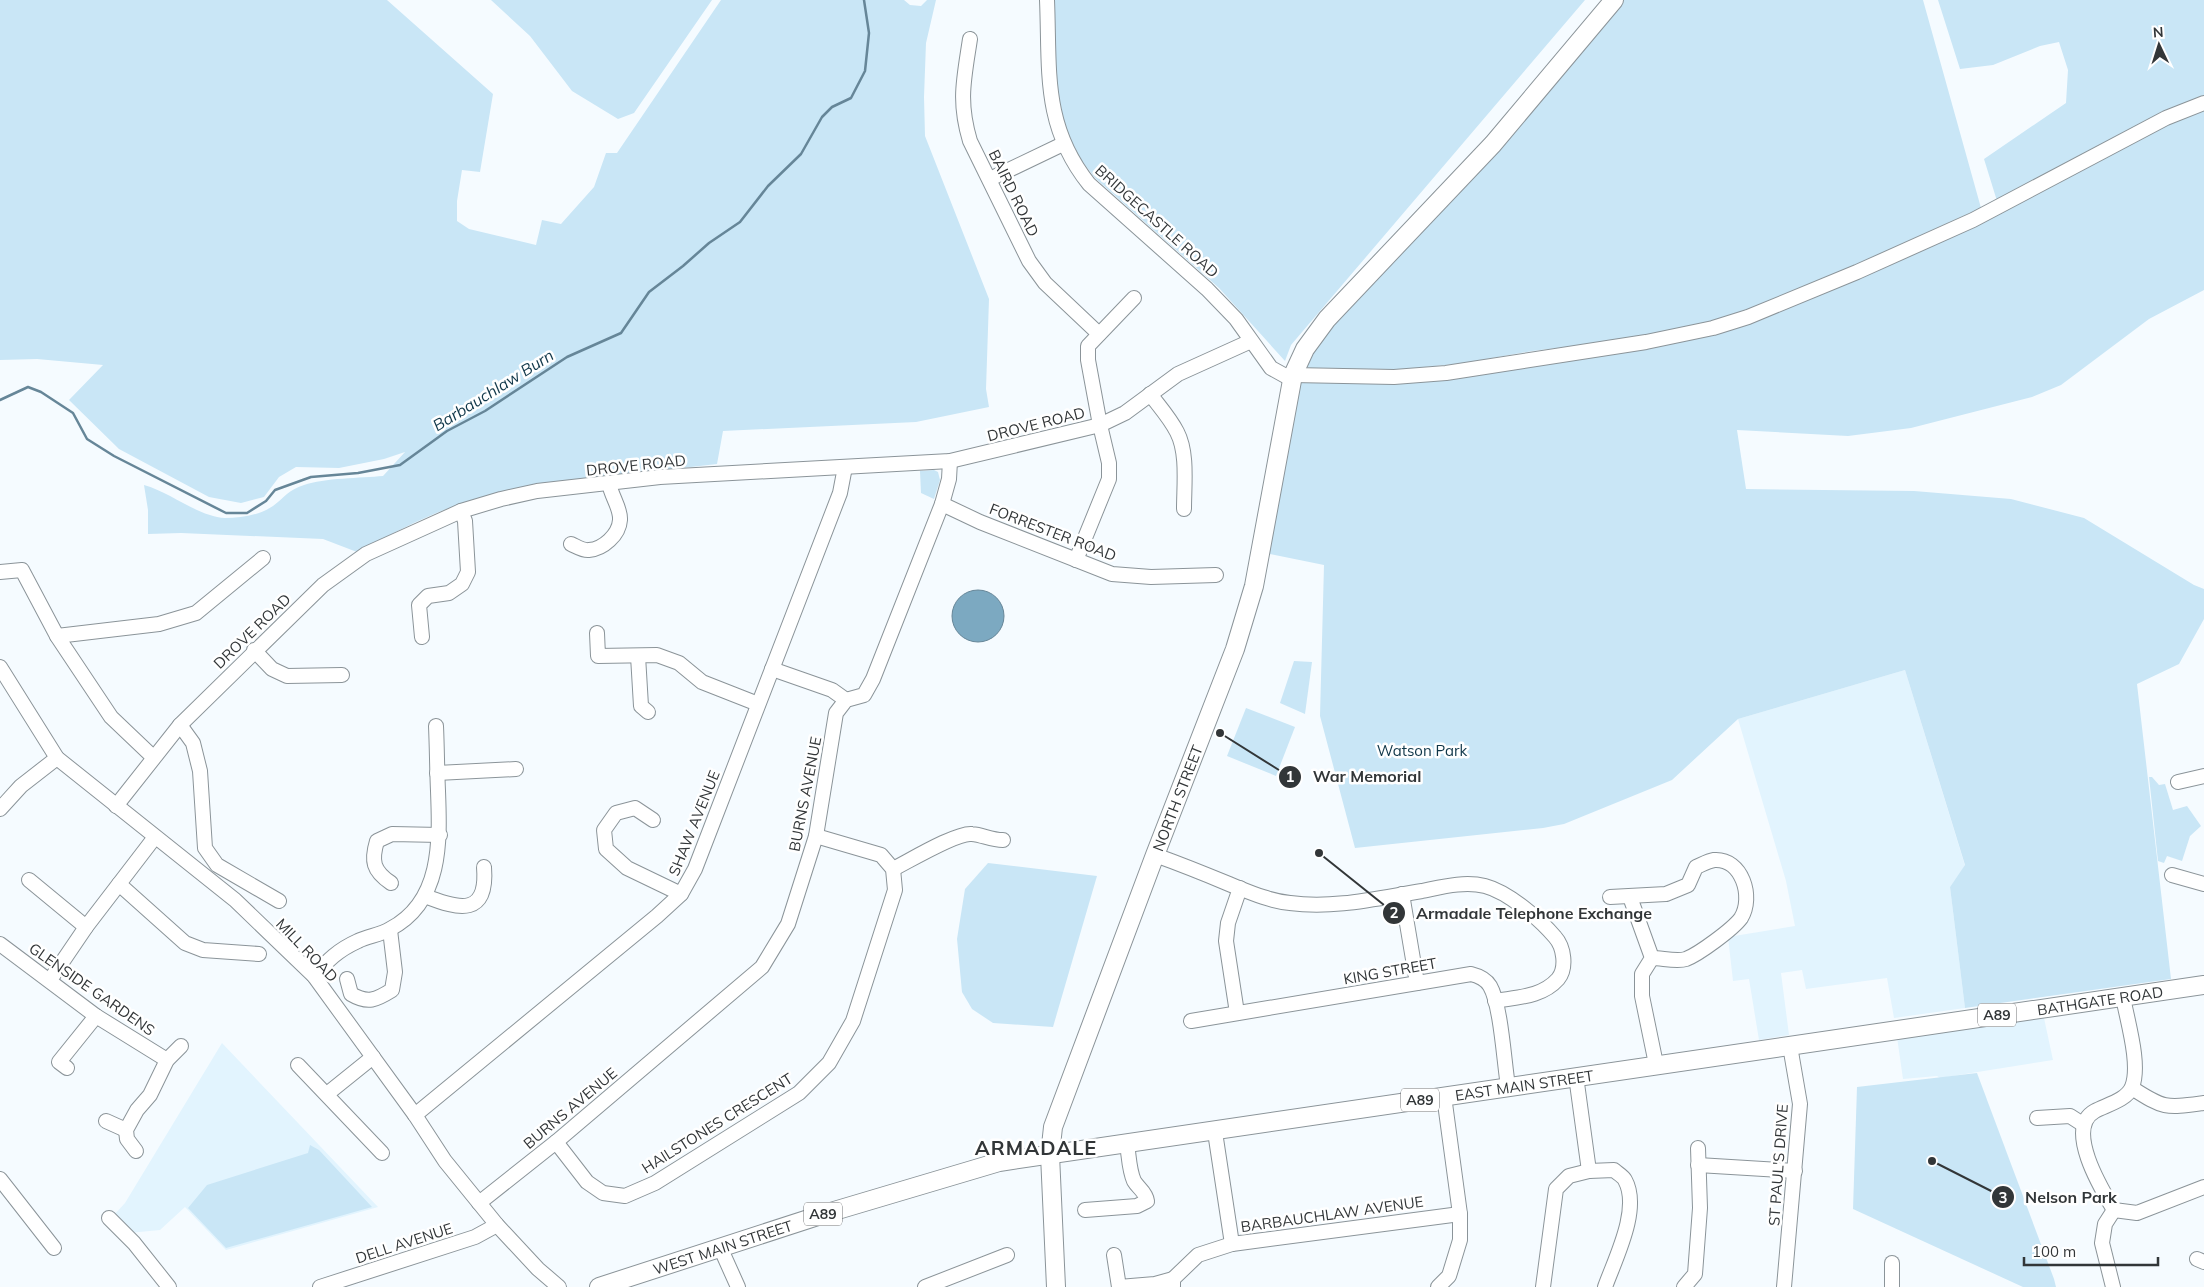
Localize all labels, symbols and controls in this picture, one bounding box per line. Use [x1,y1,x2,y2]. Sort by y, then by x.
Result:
north arrow [2134,20,2184,70]
text: N [2152,23,2164,41]
street label: BAIRD ROAD [985,146,1043,240]
street label: BRIDGECASTLE ROAD [1091,161,1223,281]
water label: Barbauchlaw Burn [429,345,557,435]
street label: DROVE ROAD [985,403,1087,445]
street label: DROVE ROAD [585,450,687,480]
street label: FORRESTER ROAD [987,499,1119,565]
street label: DROVE ROAD [209,589,295,673]
street label: BURNS AVENUE [785,735,825,853]
park label: Watson Park [1377,741,1467,760]
street label: NORTH STREET [1148,742,1206,854]
callout: War Memorial [1278,761,1431,792]
text: War Memorial [1313,766,1421,786]
street label: SHAW AVENUE [664,767,724,879]
text: 1 [1285,767,1295,786]
callout: Armadale Telephone Exchange [1381,898,1662,929]
text: 2 [1389,903,1399,922]
text: Armadale Telephone Exchange [1416,903,1652,923]
street label: MILL ROAD [272,914,342,986]
street label: GLENSIDE GARDENS [25,938,159,1040]
street label: KING STREET [1342,953,1438,989]
street label: BATHGATE ROAD [2036,982,2164,1019]
road number: A89 [1978,1004,2016,1026]
street label: BURNS AVENUE [519,1063,621,1153]
street label: EAST MAIN STREET [1454,1065,1595,1104]
street label: HAILSTONES CRESCENT [638,1069,796,1177]
road number: A89 [1401,1088,1439,1112]
street label: ST PAUL'S DRIVE [1764,1103,1792,1227]
district label: ARMADALE [975,1135,1097,1160]
callout: Nelson Park [1990,1182,2127,1213]
text: Nelson Park [2025,1187,2118,1207]
text: 3 [1998,1188,2008,1207]
street label: BARBAUCHLAW AVENUE [1239,1192,1425,1236]
road number: A89 [804,1202,842,1226]
street label: WEST MAIN STREET [651,1215,795,1278]
street label: DELL AVENUE [353,1218,455,1268]
scale bar [2024,1234,2158,1266]
text: 100 m [2032,1242,2076,1261]

